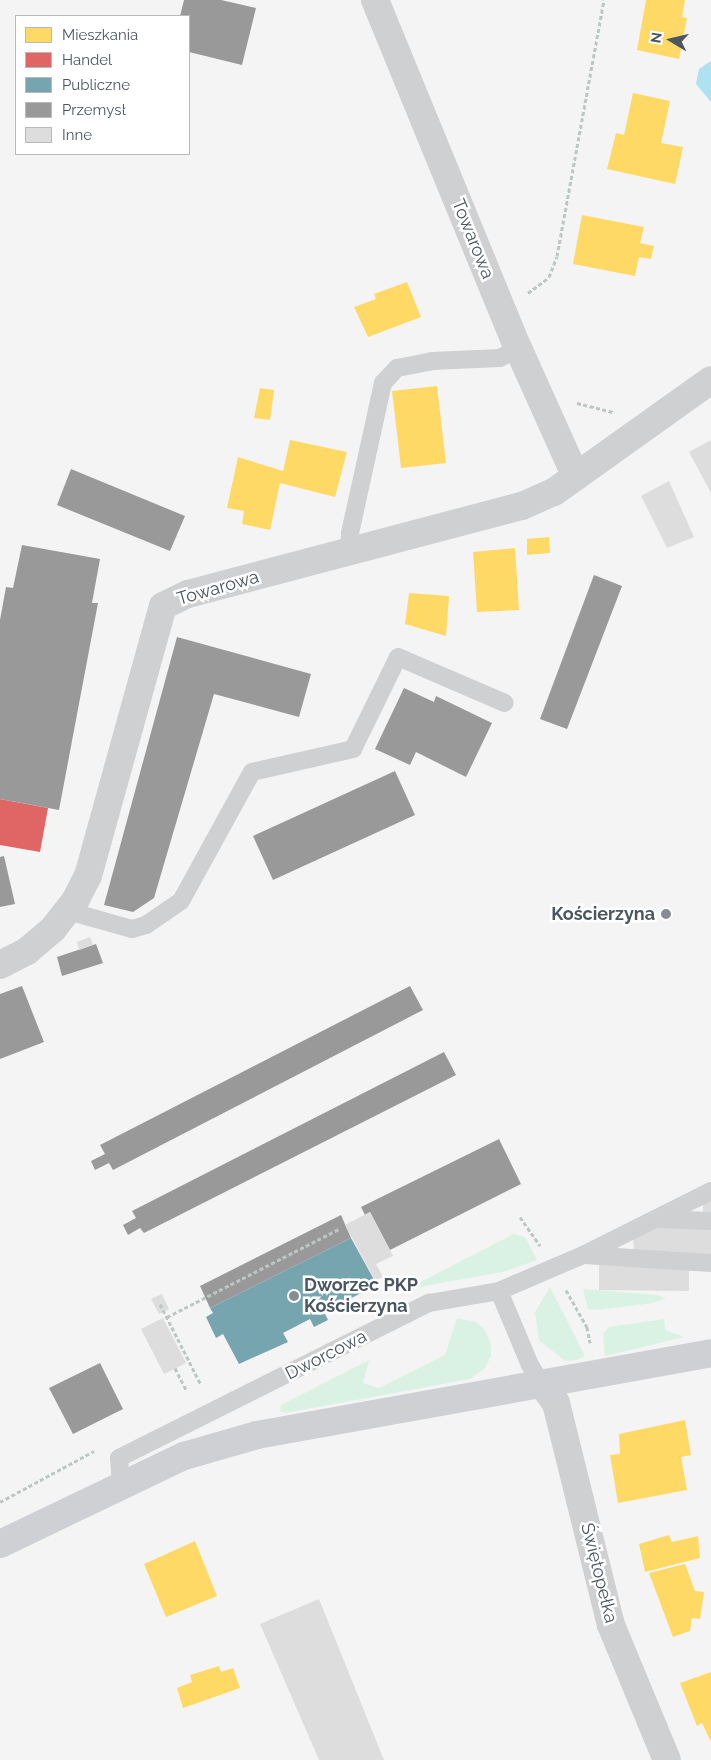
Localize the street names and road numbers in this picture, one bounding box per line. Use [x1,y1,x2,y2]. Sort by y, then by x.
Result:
street label: Towarowa [447,196,499,282]
street label: Towarowa [175,566,261,610]
street label: Dworcowa [282,1325,370,1385]
street label: Świętopełka [576,1521,622,1625]

